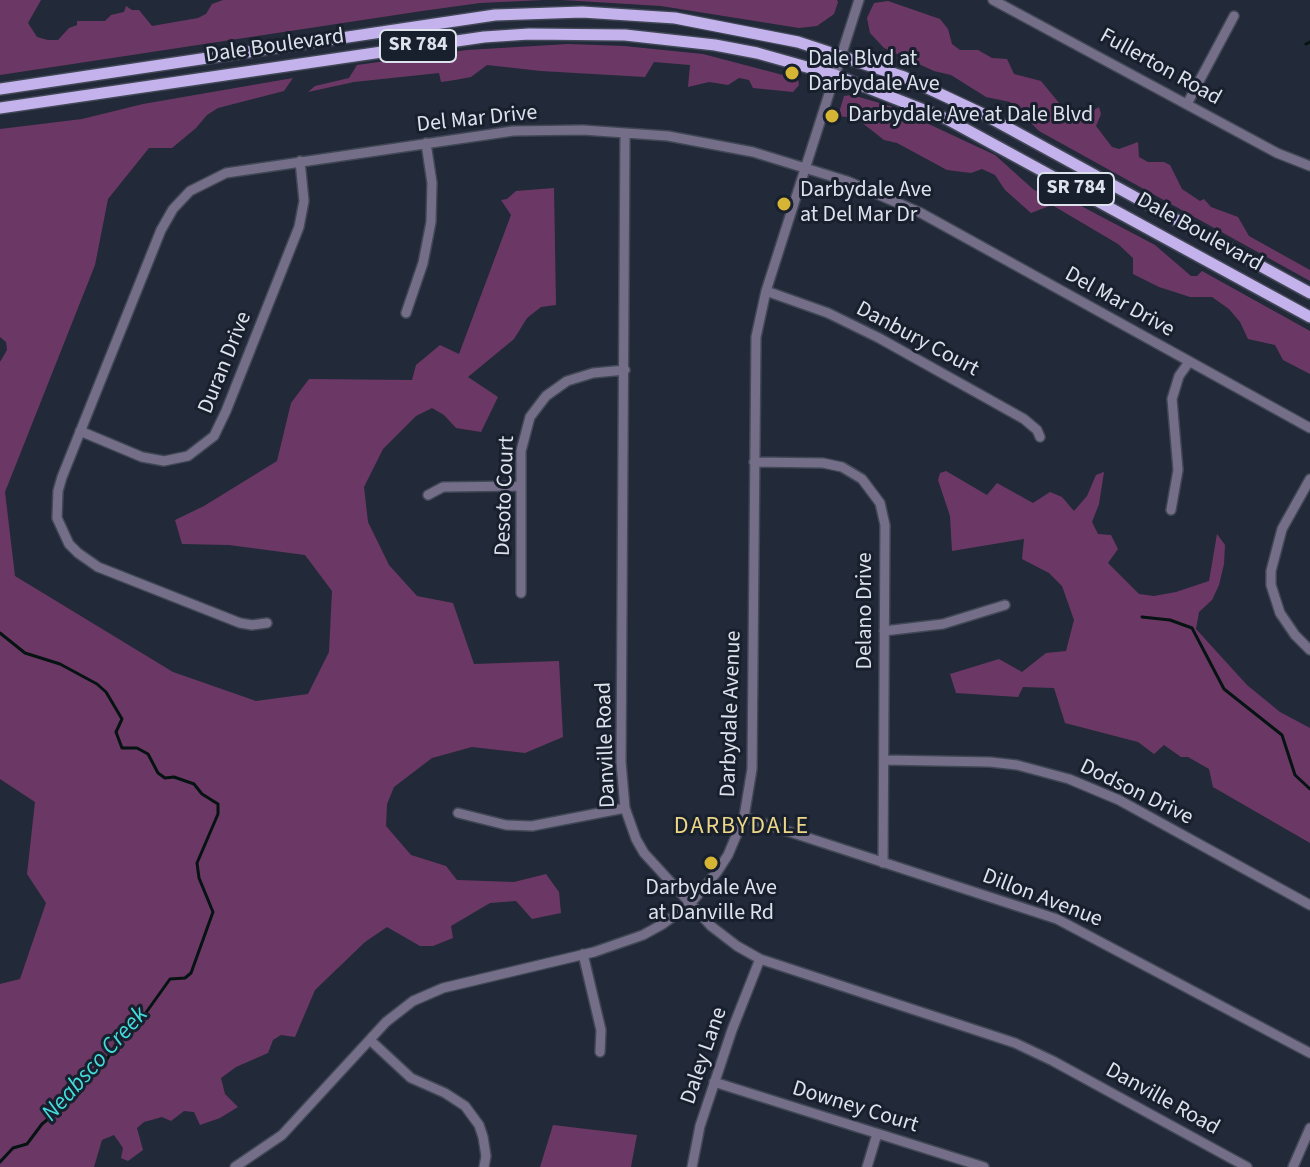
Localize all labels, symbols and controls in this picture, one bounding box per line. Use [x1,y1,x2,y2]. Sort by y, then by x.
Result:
street label: Dale Boulevard [204,24,346,70]
street label: Fullerton Road [1095,24,1225,112]
road number: SR 784 [380,30,456,62]
place label: Dale Blvd at Darbydale Ave [808,47,940,98]
marker: Dale Blvd at Darbydale Ave [783,64,801,82]
street label: Del Mar Drive [415,101,539,139]
place label: Darbydale Ave at Dale Blvd [848,103,1093,129]
marker: Darbydale Ave at Dale Blvd [823,107,841,125]
road number: SR 784 [1038,173,1114,205]
place label: Darbydale Ave at Del Mar Dr [800,178,932,230]
street label: Dale Boulevard [1132,188,1266,278]
marker: Darbydale Ave at Del Mar Dr [775,195,793,213]
street label: Del Mar Drive [1060,262,1178,344]
street label: Danbury Court [851,297,983,383]
street label: Duran Drive [194,308,258,418]
street label: Desoto Court [491,435,521,557]
street label: Delano Drive [853,552,879,670]
street label: Darbydale Avenue [716,630,748,798]
street label: Danville Road [592,682,622,808]
street label: Dodson Drive [1075,754,1197,832]
district label: DARBYDALE [674,814,810,842]
marker: Darbydale Ave at Danville Rd [702,854,720,872]
street label: Dillon Avenue [978,864,1106,934]
place label: Darbydale Ave at Danville Rd [645,876,777,928]
water label: Neabsco Creek [37,1002,155,1128]
street label: Daley Lane [676,1004,734,1108]
street label: Danville Road [1100,1058,1224,1142]
street label: Downey Court [789,1076,921,1140]

